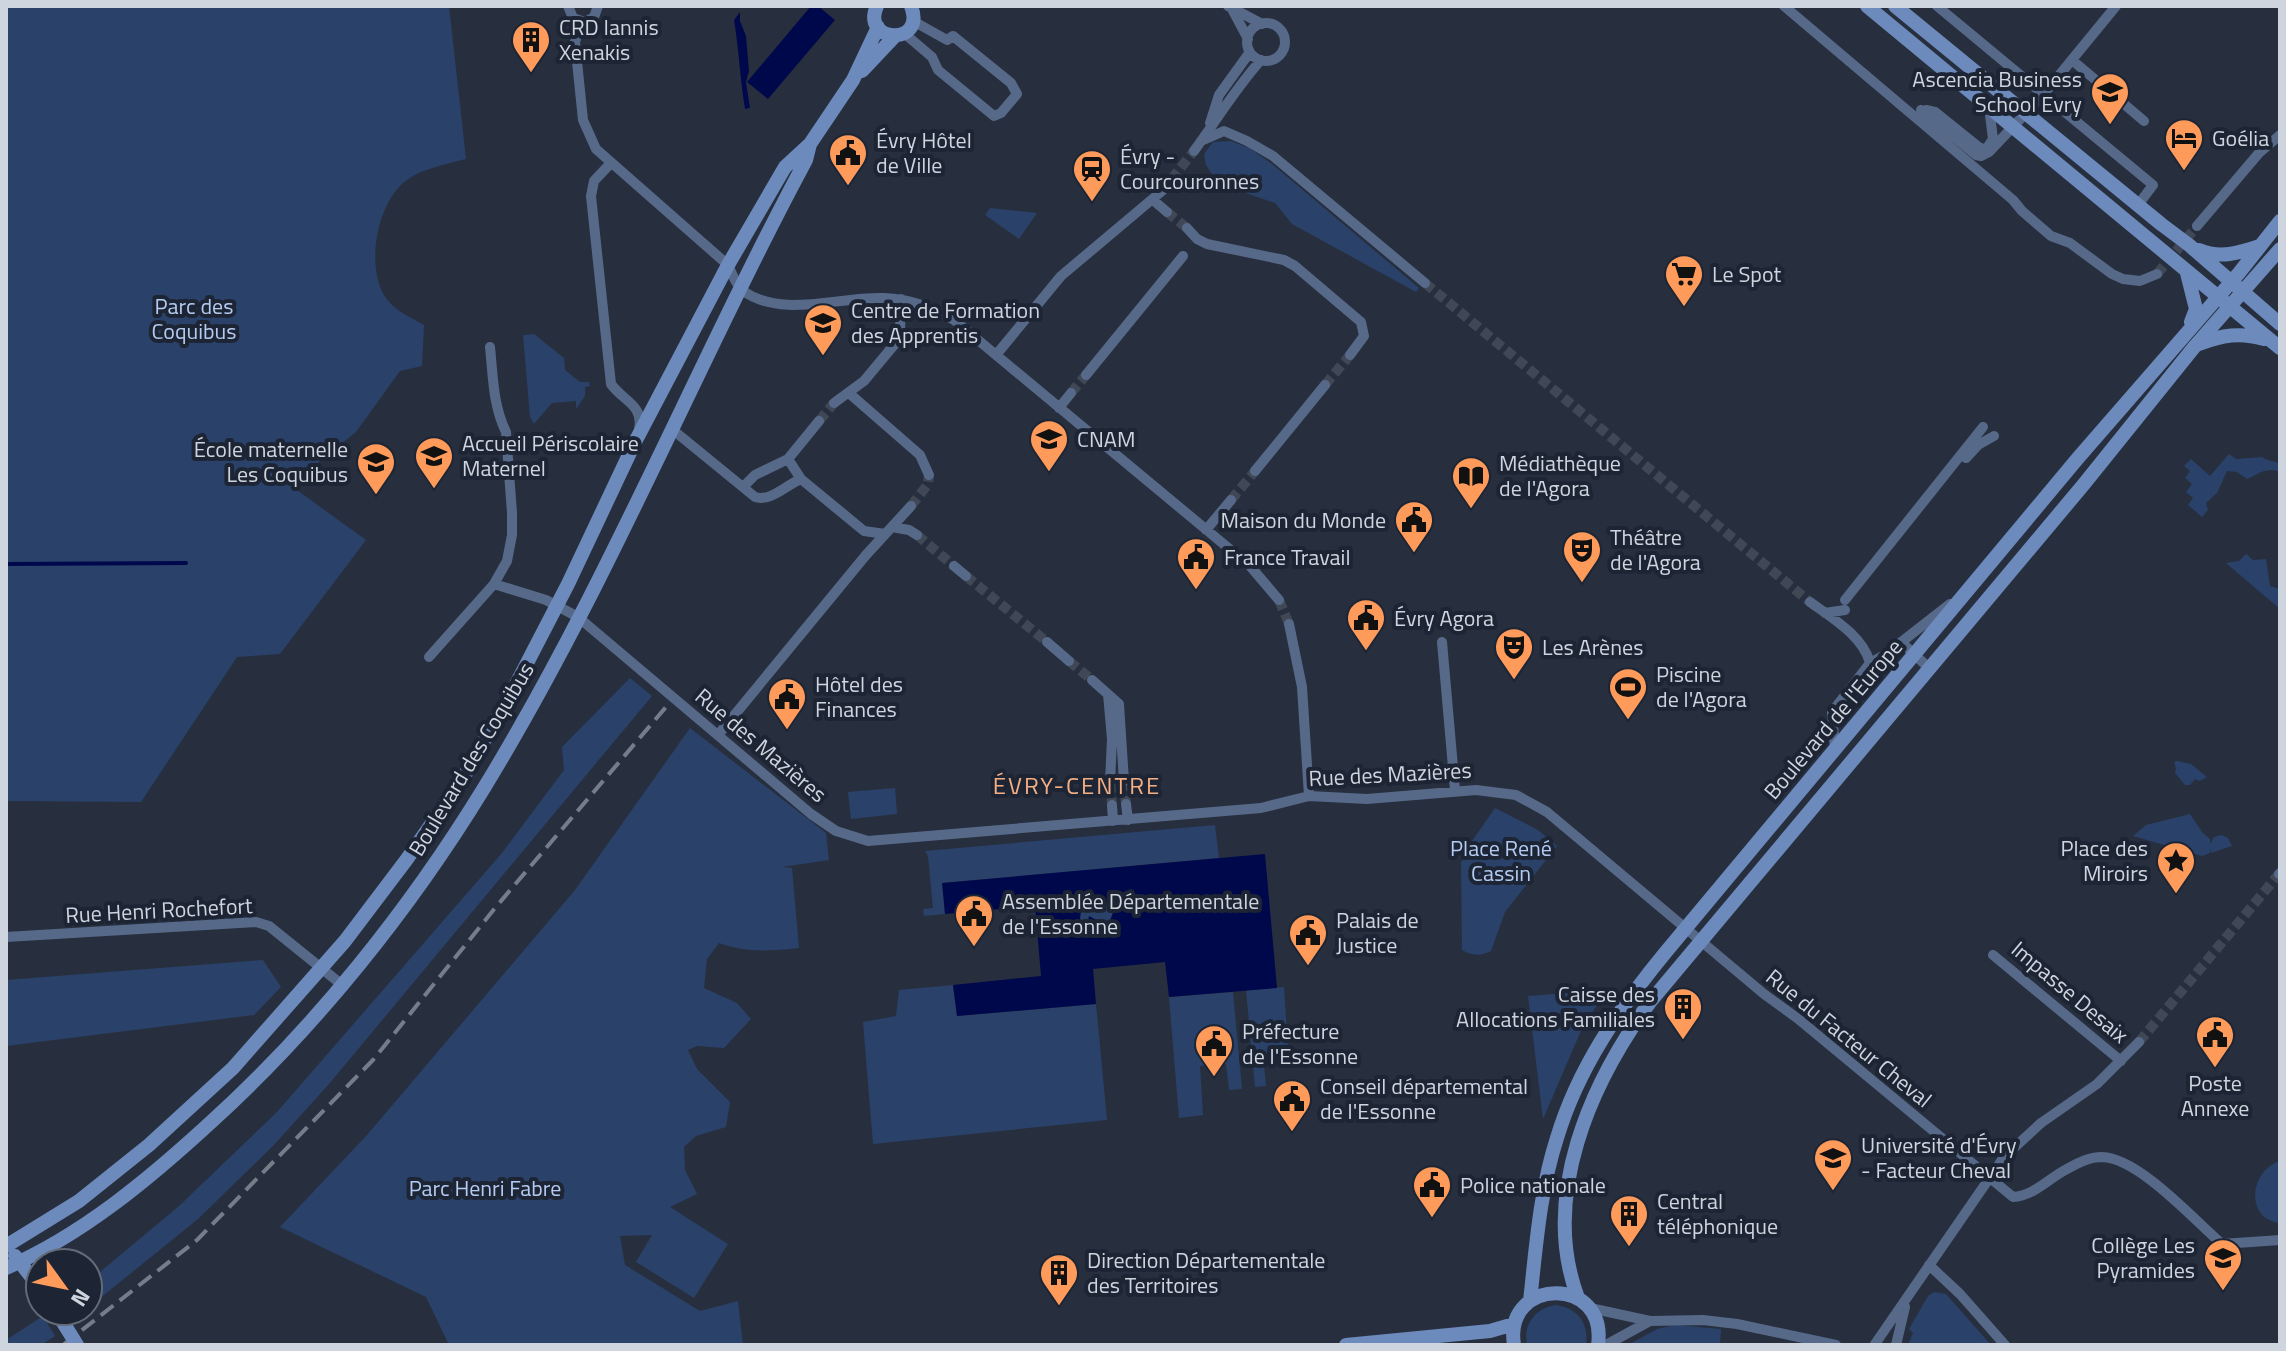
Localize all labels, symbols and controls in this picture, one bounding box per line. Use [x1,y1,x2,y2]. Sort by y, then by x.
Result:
place label: CRD Iannis Xenakis [559,10,659,69]
building icon: CRD Iannis Xenakis [510,19,552,74]
place label: Ascencia Business School Evry [1912,62,2082,121]
school or university icon: Ascencia Business School Evry [2089,71,2131,126]
hotel icon: Goélia [2163,117,2205,172]
place label: Goélia [2212,121,2269,155]
place label: Évry Hôtel de Ville [876,123,972,182]
public building icon: Évry Hôtel de Ville [827,132,869,187]
place label: Évry - Courcouronnes [1120,139,1259,198]
station icon: Évry - Courcouronnes [1071,148,1113,203]
supermarket icon: Le Spot [1663,253,1705,308]
place label: Le Spot [1712,257,1781,291]
park label: Parc des Coquibus [152,289,236,348]
place label: Centre de Formation des Apprentis [851,293,1040,352]
school or university icon: Centre de Formation des Apprentis [802,302,844,357]
school or university icon: CNAM [1028,418,1070,473]
place label: CNAM [1077,422,1135,456]
place label: Accueil Périscolaire Maternel [462,426,639,485]
place label: École maternelle Les Coquibus [194,432,348,491]
school or university icon: Accueil Périscolaire Maternel [413,435,455,490]
school or university icon: École maternelle Les Coquibus [355,441,397,496]
place label: Médiathèque de l'Agora [1499,446,1621,505]
library icon: Médiathèque de l'Agora [1450,455,1492,510]
public building icon: Maison du Monde [1393,499,1435,554]
place label: Maison du Monde [1220,503,1386,537]
place label: Théâtre de l'Agora [1610,520,1701,579]
theatre icon: Théâtre de l'Agora [1561,529,1603,584]
public building icon: France Travail [1175,536,1217,591]
place label: France Travail [1224,540,1351,574]
public building icon: Évry Agora [1345,597,1387,652]
place label: Évry Agora [1394,601,1494,635]
theatre icon: Les Arènes [1493,626,1535,681]
place label: Les Arènes [1542,630,1643,664]
street label: Boulevard de l'Europe [1755,631,1911,807]
street label: Boulevard des Coquibus [400,656,542,862]
place label: Piscine de l'Agora [1656,657,1747,716]
sports icon: Piscine de l'Agora [1607,666,1649,721]
place label: Hôtel des Finances [815,667,903,726]
public building icon: Hôtel des Finances [766,676,808,731]
street label: Rue des Mazières [688,680,834,810]
street label: Rue des Mazières [1308,753,1472,795]
district label: ÉVRY-CENTRE [993,767,1161,803]
park label: Place René Cassin [1450,831,1552,890]
place label: Place des Miroirs [2060,831,2148,890]
place icon: Place des Miroirs [2155,840,2197,895]
place label: Assemblée Départementale de l'Essonne [1002,884,1259,943]
street label: Rue Henri Rochefort [64,888,254,932]
public building icon: Assemblée Départementale de l'Essonne [953,893,995,948]
place label: Palais de Justice [1336,903,1419,962]
public building icon: Palais de Justice [1287,912,1329,967]
street label: Impasse Desaix [2004,933,2136,1051]
street label: Rue du Facteur Cheval [1759,960,1939,1116]
place label: Caisse des Allocations Familiales [1456,977,1655,1036]
building icon: Caisse des Allocations Familiales [1662,986,1704,1041]
place label: Préfecture de l'Essonne [1242,1014,1358,1073]
public building icon: Poste Annexe [2194,1014,2236,1069]
public building icon: Préfecture de l'Essonne [1193,1023,1235,1078]
place label: Poste Annexe [2181,1066,2249,1125]
place label: Conseil départemental de l'Essonne [1320,1069,1528,1128]
public building icon: Conseil départemental de l'Essonne [1271,1078,1313,1133]
place label: Université d'Évry - Facteur Cheval [1861,1128,2017,1187]
school or university icon: Université d'Évry - Facteur Cheval [1812,1137,1854,1192]
public building icon: Police nationale [1411,1164,1453,1219]
place label: Police nationale [1460,1168,1606,1202]
park label: Parc Henri Fabre [409,1171,561,1205]
place label: Central téléphonique [1657,1184,1778,1243]
building icon: Central téléphonique [1608,1193,1650,1248]
place label: Collège Les Pyramides [2091,1228,2195,1287]
school or university icon: Collège Les Pyramides [2202,1237,2244,1292]
place label: Direction Départementale des Territoires [1087,1243,1325,1302]
north arrow [24,1247,104,1327]
building icon: Direction Départementale des Territoires [1038,1252,1080,1307]
text: N [62,1282,99,1314]

